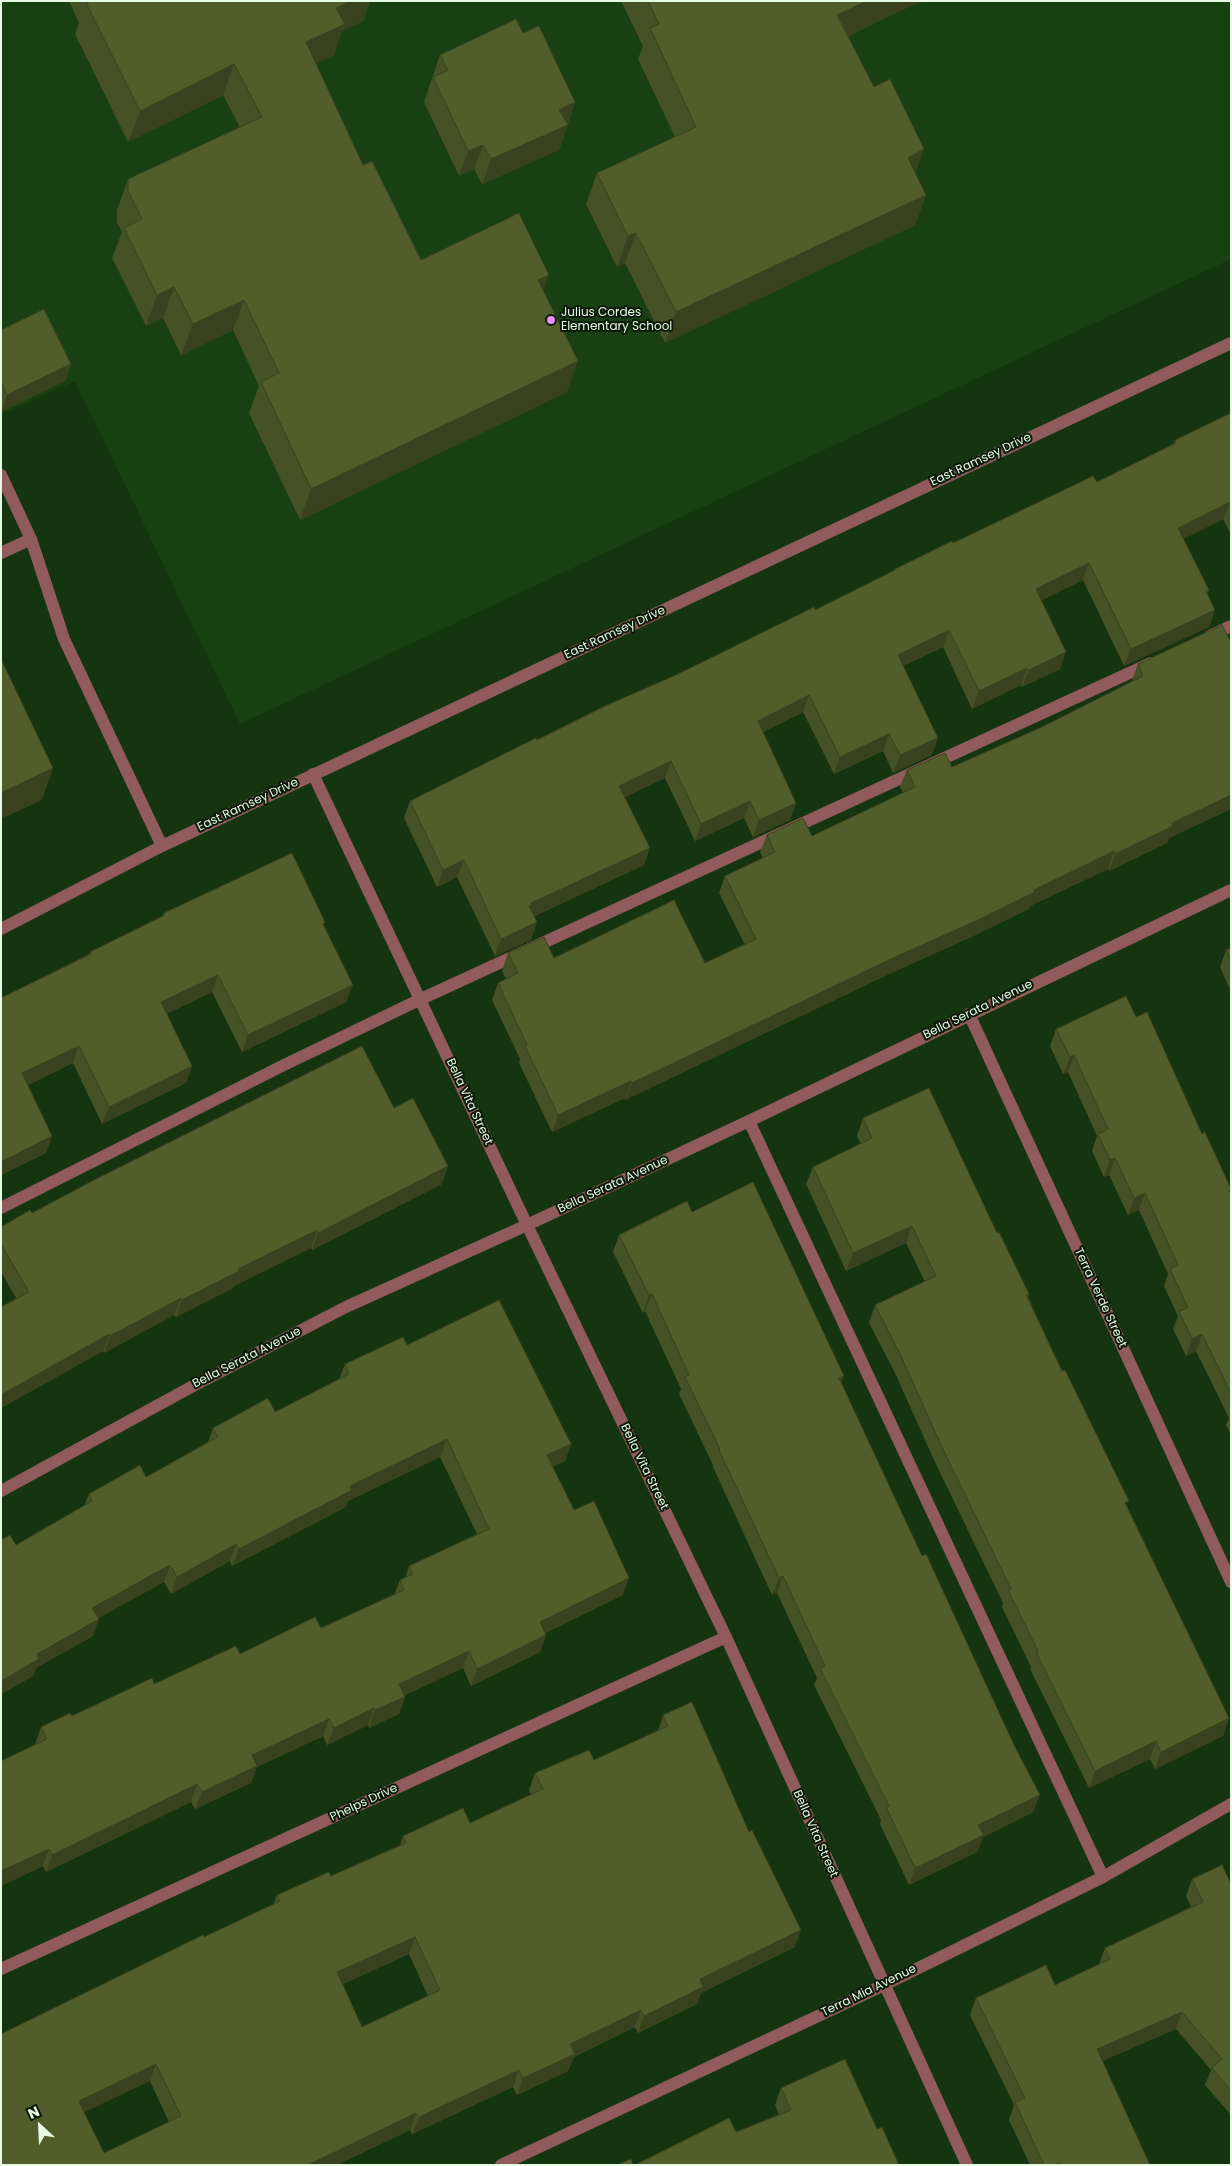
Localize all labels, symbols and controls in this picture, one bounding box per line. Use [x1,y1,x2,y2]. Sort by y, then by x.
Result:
place label: Julius Cordes Elementary School [561,306,672,334]
marker: Julius Cordes Elementary School [545,314,557,326]
street label: East Ramsey Drive [928,430,1034,490]
street label: East Ramsey Drive [562,603,668,663]
street label: East Ramsey Drive [195,775,301,835]
street label: Bella Serata Avenue [921,977,1035,1043]
street label: Bella Vita Street [443,1056,495,1148]
street label: Bella Serata Avenue [556,1153,670,1217]
street label: Terra Verde Street [1071,1246,1129,1350]
street label: Bella Serata Avenue [190,1324,304,1392]
street label: Bella Vita Street [617,1422,671,1512]
street label: Phelps Drive [328,1781,400,1825]
street label: Bella Vita Street [789,1788,841,1880]
street label: Terra Mia Avenue [819,1962,919,2020]
north arrow [15,2101,65,2151]
text: N [25,2101,43,2124]

